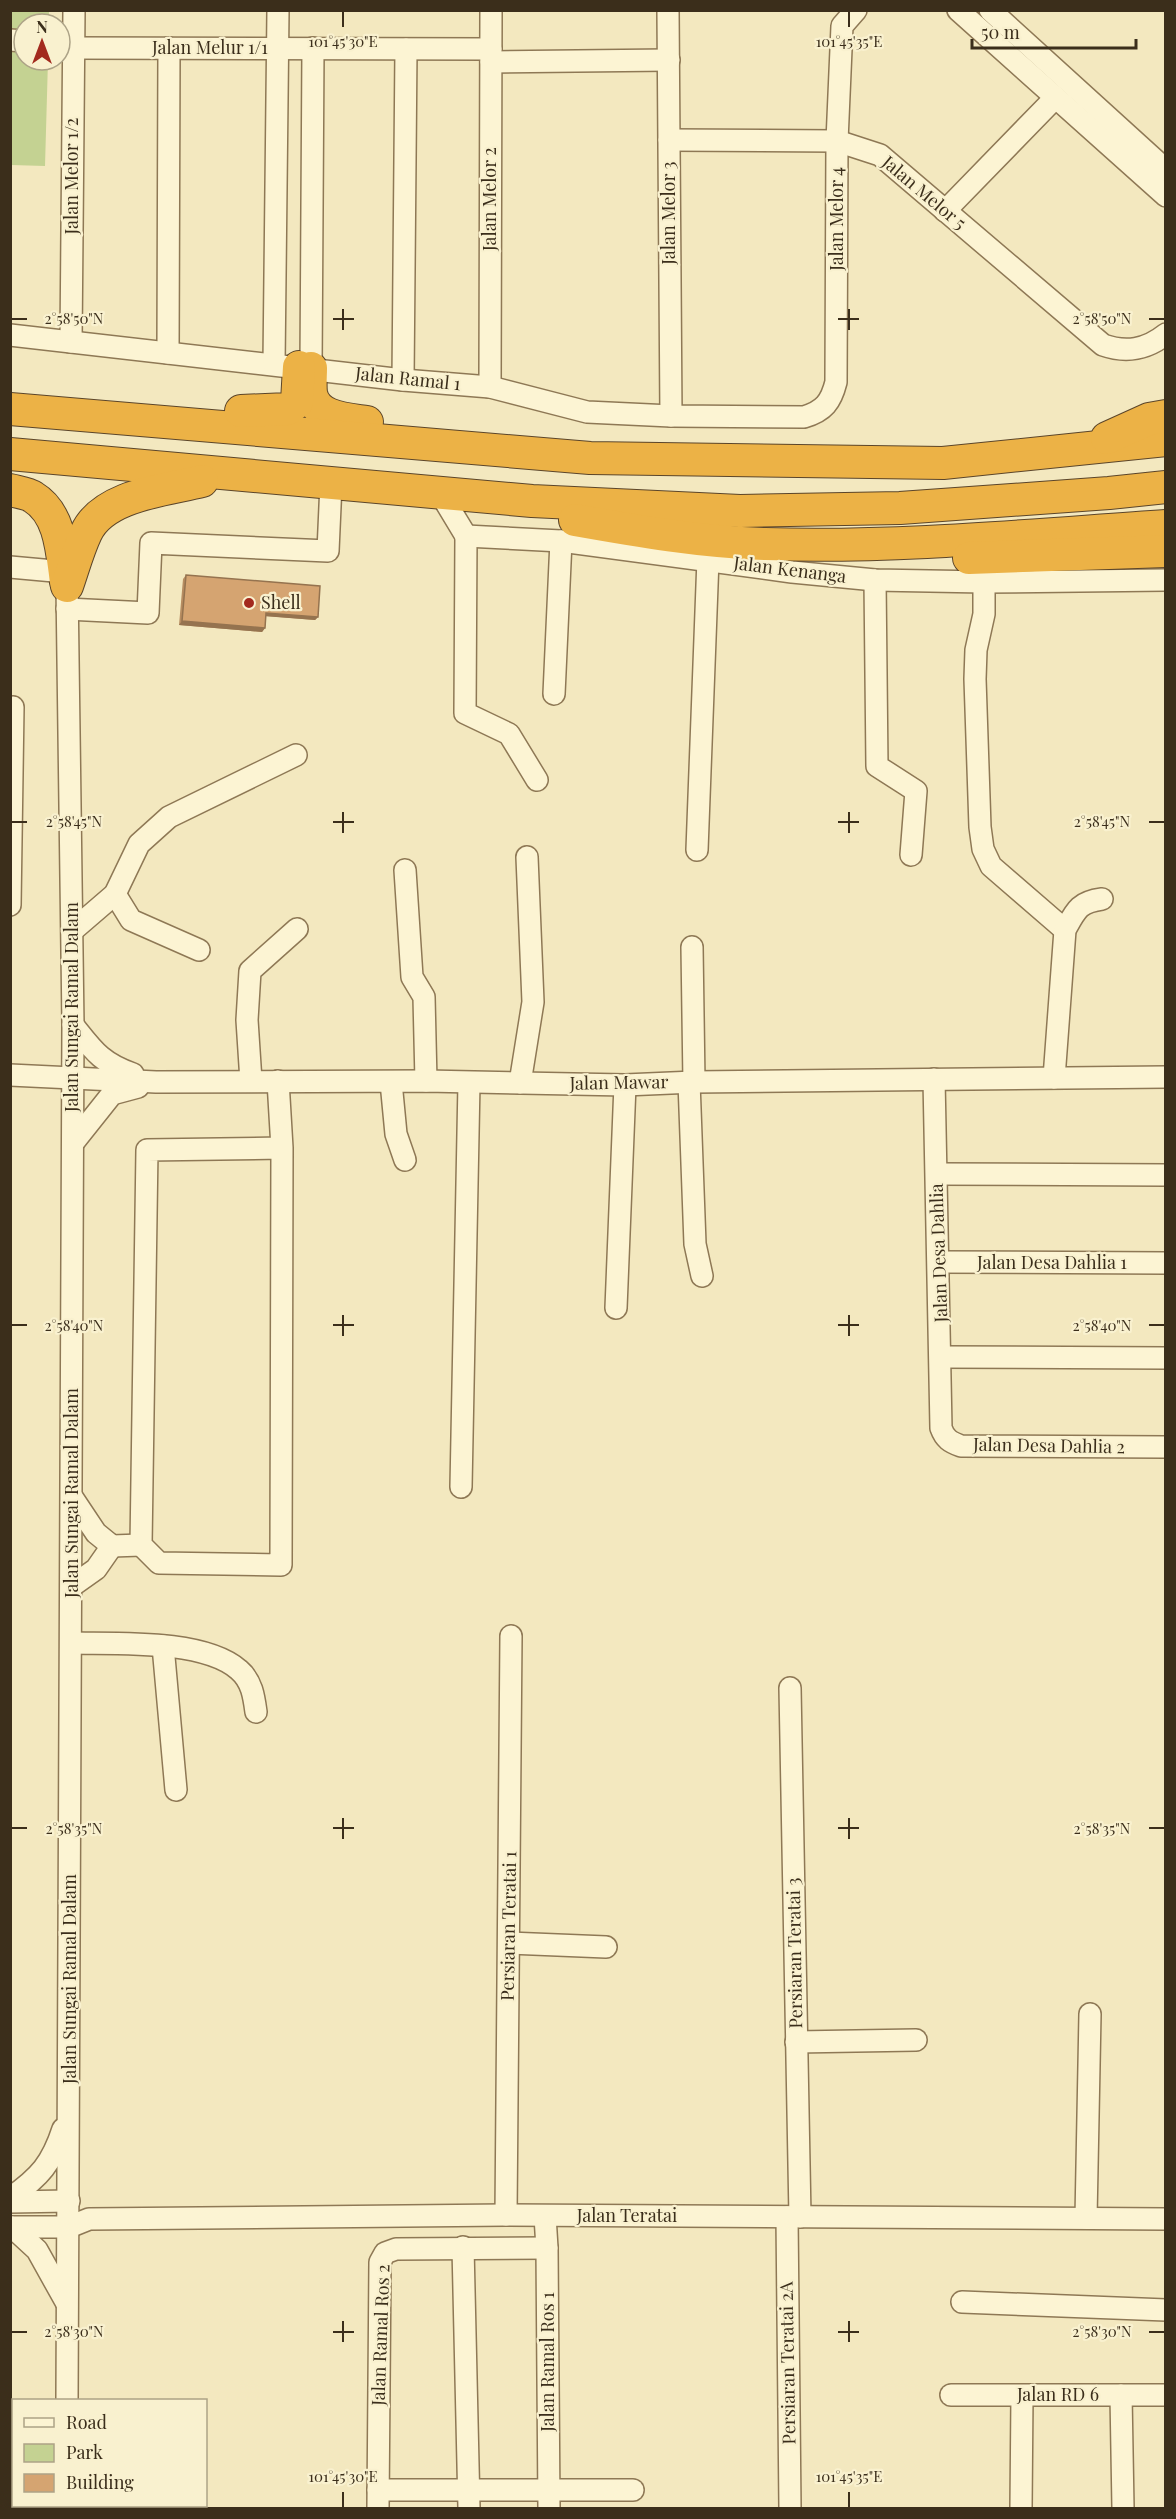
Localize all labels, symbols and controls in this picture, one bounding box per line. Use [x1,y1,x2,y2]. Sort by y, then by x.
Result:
north arrow [12,12,72,72]
scale bar [972,12,1136,50]
text: N [36,16,48,37]
text: 50 m [981,20,1020,44]
text: 101°45'30"E [308,31,378,51]
text: 101°45'35"E [816,31,882,51]
street label: Jalan Melur 1/1 [151,35,268,59]
street label: Jalan Melor 1/2 [59,118,83,235]
street label: Jalan Melor 2 [477,147,501,252]
street label: Jalan Melor 5 [877,149,972,234]
street label: Jalan Melor 3 [656,161,680,266]
street label: Jalan Melor 4 [824,167,848,272]
text: 2°58'50"N [45,308,104,328]
text: 2°58'50"N [1073,308,1132,328]
street label: Jalan Ramal 1 [353,360,462,395]
street label: Jalan Kenanga [731,550,848,588]
place label: Shell [261,590,301,614]
marker: Shell [242,596,256,610]
text: 2°58'45"N [46,811,103,831]
text: 2°58'45"N [1074,811,1131,831]
street label: Jalan Sungai Ramal Dalam [59,902,83,1113]
street label: Jalan Mawar [568,1069,669,1095]
street label: Jalan Desa Dahlia [924,1183,952,1324]
street label: Jalan Desa Dahlia 1 [976,1250,1127,1274]
text: 2°58'40"N [45,1315,104,1335]
text: 2°58'40"N [1073,1315,1132,1335]
street label: Jalan Sungai Ramal Dalam [59,1388,83,1599]
street label: Jalan Desa Dahlia 2 [972,1432,1125,1458]
text: 2°58'35"N [46,1818,103,1838]
text: 2°58'35"N [1074,1818,1131,1838]
street label: Persiaran Teratai 1 [495,1851,521,2001]
street label: Jalan Sungai Ramal Dalam [57,1874,81,2085]
street label: Persiaran Teratai 3 [781,1877,807,2029]
street label: Jalan Teratai [576,2203,677,2227]
street label: Jalan Ramal Ros 2 [366,2264,394,2407]
street label: Persiaran Teratai 2A [774,2281,800,2445]
street label: Jalan Ramal Ros 1 [535,2292,559,2433]
text: 2°58'30"N [44,2321,104,2341]
text: 2°58'30"N [1072,2321,1132,2341]
street label: Jalan RD 6 [1016,2382,1099,2406]
legend [12,2399,207,2507]
text: Road [66,2410,107,2434]
text: Park [66,2440,103,2464]
text: 101°45'30"E [308,2466,378,2486]
text: 101°45'35"E [816,2466,882,2486]
text: Building [66,2470,134,2494]

